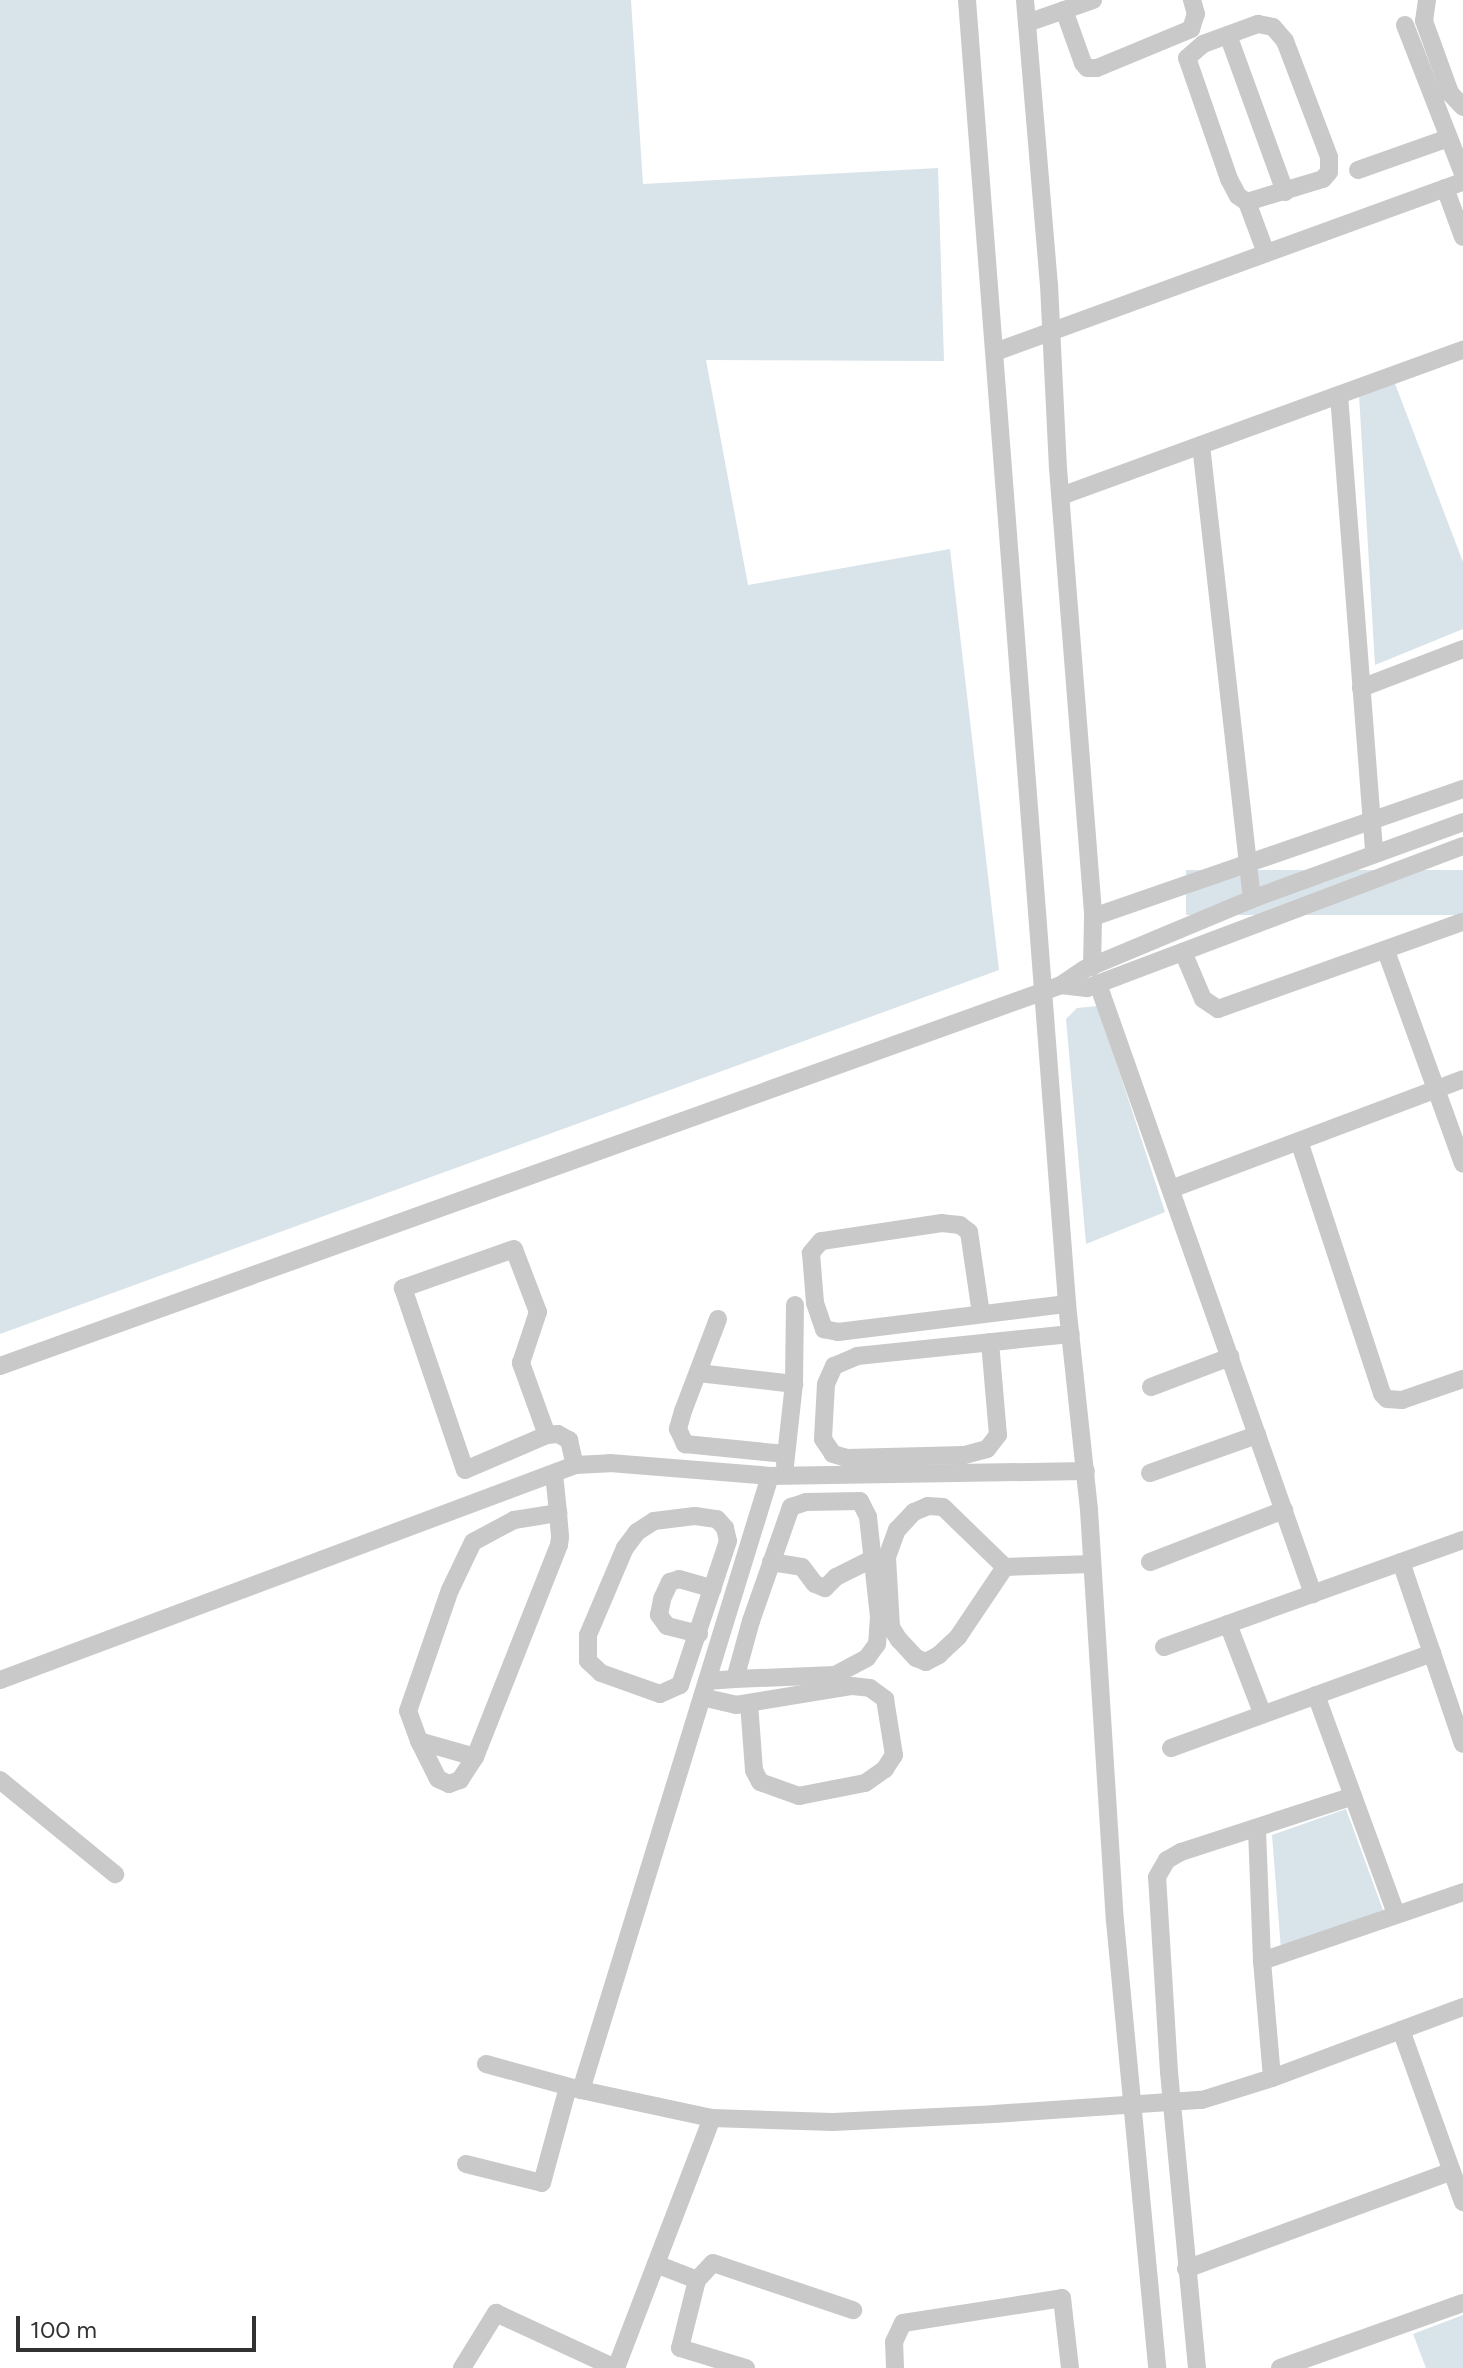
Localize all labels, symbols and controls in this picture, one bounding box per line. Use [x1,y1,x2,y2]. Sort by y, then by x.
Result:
scale bar [20,2300,260,2350]
text: 100 m [30,2315,97,2344]

